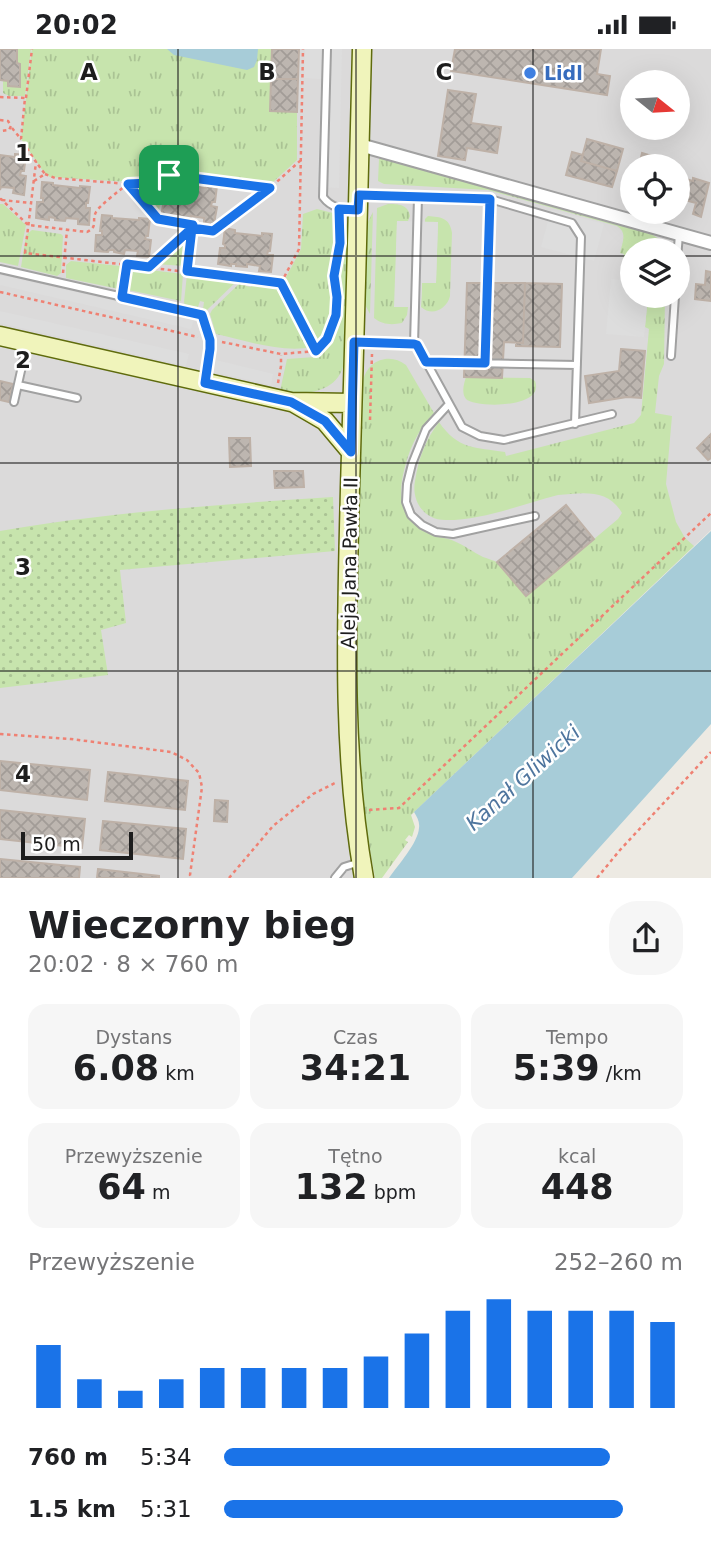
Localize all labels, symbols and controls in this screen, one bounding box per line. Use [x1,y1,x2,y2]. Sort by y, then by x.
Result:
text: 20:02 [35,10,118,40]
text: A [80,59,98,85]
text: B [258,59,276,85]
text: C [436,59,452,85]
place label: Lidl [544,62,583,84]
marker: Lidl [522,65,538,81]
north arrow [620,70,690,140]
map controls [620,70,690,308]
text: 1 [15,140,31,166]
pin [139,145,199,205]
button: locate [620,154,690,224]
icon: arrive [150,156,188,194]
button: layers [620,238,690,308]
text: 2 [15,347,31,373]
street label: Aleja Jana Pawła II [337,477,361,649]
text: 3 [15,554,31,580]
water label: Kanał Gliwicki [461,720,585,836]
text: 4 [15,761,31,787]
scale bar [21,829,133,861]
text: 50 m [32,833,81,855]
button: share [609,901,683,975]
text: Wieczorny bieg [28,903,356,947]
text: 20:02 · 8 × 760 m [28,951,238,977]
text: Dystans [95,1026,172,1048]
text: Czas [333,1026,378,1048]
text: Tempo [546,1026,608,1048]
text: 6.08 [73,1048,159,1088]
text: 34:21 [300,1048,411,1088]
text: 5:39 [513,1048,600,1088]
text: km [159,1062,195,1084]
text: /km [600,1062,642,1084]
text: Przewyższenie [65,1145,203,1167]
text: Tętno [328,1145,383,1167]
text: kcal [558,1145,596,1167]
text: 64 [97,1167,146,1207]
text: 132 [295,1167,368,1207]
text: 448 [541,1167,614,1207]
text: m [146,1181,170,1203]
text: bpm [368,1181,416,1203]
text: Przewyższenie [28,1249,195,1275]
text: 252–260 m [554,1249,683,1275]
text: 760 m [28,1444,108,1470]
text: 5:34 [140,1444,192,1470]
text: 1.5 km [28,1496,116,1522]
text: 5:31 [140,1496,192,1522]

